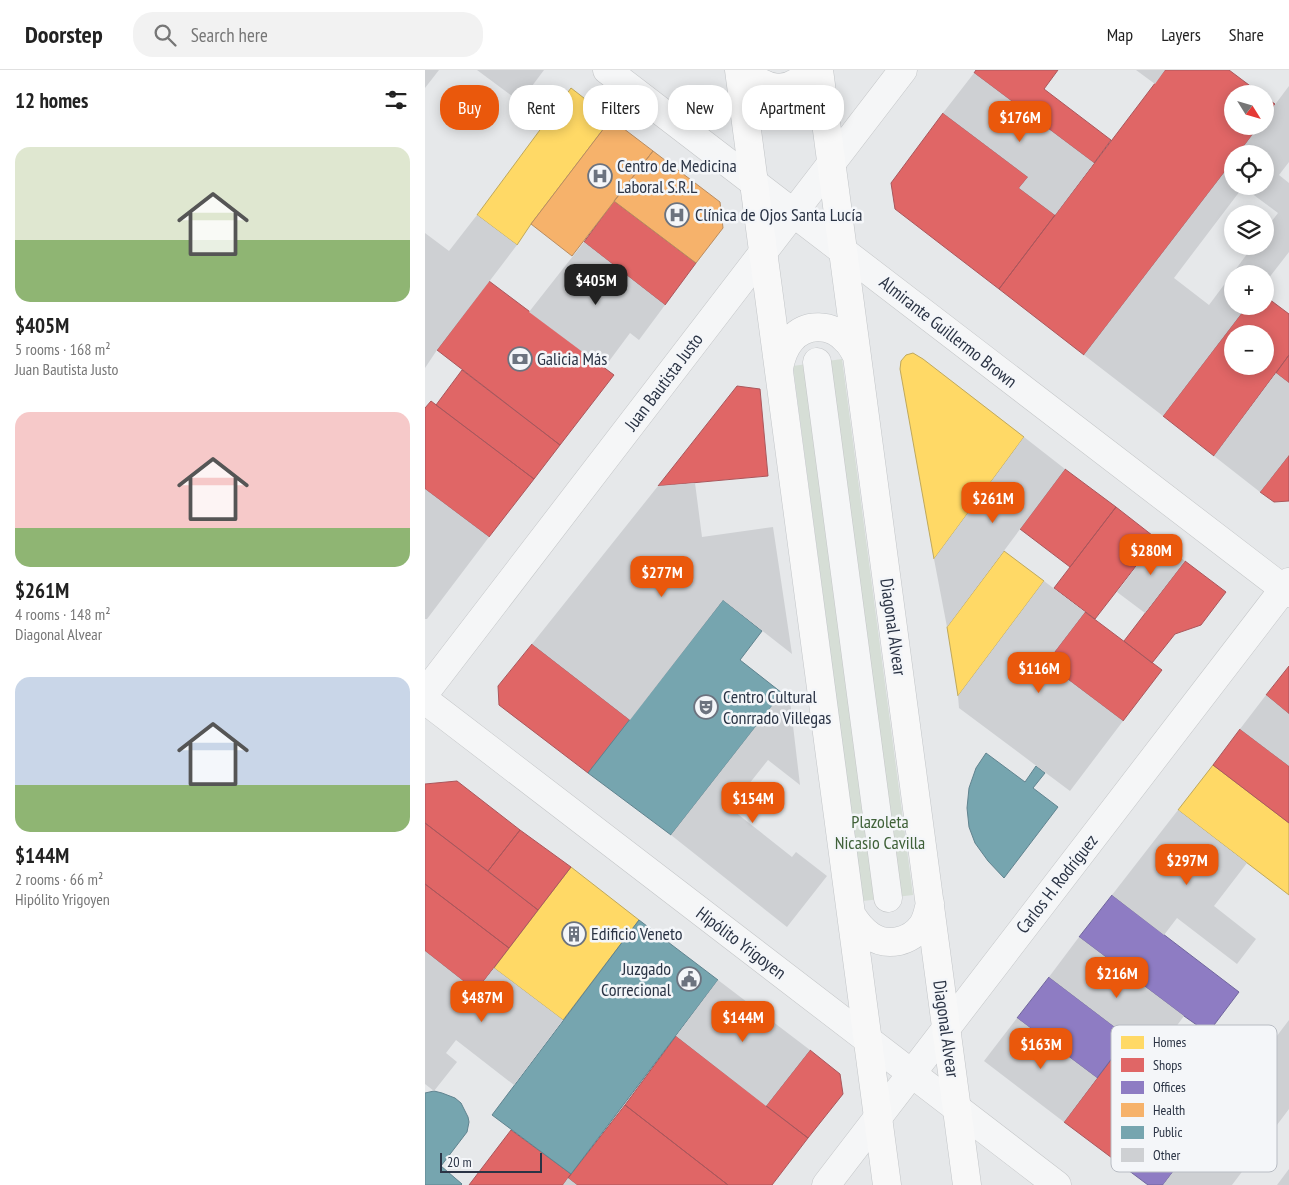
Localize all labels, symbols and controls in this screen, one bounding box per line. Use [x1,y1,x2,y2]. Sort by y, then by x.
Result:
search box [133,12,483,57]
text: Doorstep [25,19,103,50]
icon: search [151,21,179,49]
text: Search here [191,23,268,47]
text: Map [1107,23,1133,46]
text: Layers [1161,23,1201,46]
text: Share [1229,23,1264,46]
chip: Buy [440,85,499,130]
chip: Rent [509,85,573,130]
chip: Filters [583,85,658,130]
chip: New [668,85,732,130]
chip: Apartment [742,85,844,130]
north arrow [1224,85,1274,135]
map controls [1224,85,1274,375]
icon: filters [382,86,410,114]
text: 12 homes [15,87,88,114]
pin: $176M [985,100,1055,143]
text: $176M [999,107,1041,127]
button: locate [1224,145,1274,195]
place label: Centro de Medicina Laboral S.R.L [617,154,737,198]
hospital icon: Centro de Medicina Laboral S.R.L [587,163,613,189]
icon: home [168,179,258,269]
hospital icon: Clínica de Ojos Santa Lucía [664,202,690,228]
place label: Clínica de Ojos Santa Lucía [695,203,862,226]
button: layers [1224,205,1274,255]
pin: $405M [561,264,631,306]
button: + [1224,265,1274,315]
text: $405M [575,270,617,290]
street label: Almirante Guillermo Brown [875,271,1022,393]
text: $405M [15,312,69,339]
button: − [1224,325,1274,375]
street label: Juan Bautista Justo [619,328,708,436]
text: 5 rooms · 168 m² [15,339,111,359]
bank icon: Galicia Más [507,346,533,372]
place label: Galicia Más [537,347,607,370]
text: Juan Bautista Justo [15,359,118,379]
icon: home [168,444,258,534]
pin: $261M [958,482,1028,524]
text: $261M [972,488,1014,508]
pin: $280M [1116,534,1186,576]
text: $280M [1130,540,1172,560]
pin: $277M [627,556,697,598]
text: $277M [641,562,683,582]
text: $261M [15,577,69,604]
street label: Diagonal Alvear [875,577,912,677]
text: 4 rooms · 148 m² [15,604,111,624]
text: Diagonal Alvear [15,624,102,644]
pin: $116M [1004,652,1074,694]
text: $116M [1018,658,1060,678]
place label: Centro Cultural Conrrado Villegas [723,685,831,729]
theatre icon: Centro Cultural Conrrado Villegas [693,694,719,720]
icon: home [168,709,258,799]
pin: $154M [718,782,788,824]
text: $154M [732,788,774,808]
park label: Plazoleta Nicasio Cavilla [835,810,925,854]
street label: Carlos H. Rodríguez [1011,830,1102,938]
text: $144M [15,842,69,869]
pin: $297M [1152,844,1222,886]
text: $297M [1166,850,1208,870]
text: 2 rooms · 66 m² [15,869,103,889]
text: Hipólito Yrigoyen [15,889,110,909]
street label: Hipólito Yrigoyen [692,901,791,984]
building icon: Edificio Veneto [561,921,587,947]
place label: Edificio Veneto [591,922,683,945]
pin: $216M [1082,956,1152,999]
place label: Juzgado Correcional [601,957,672,1001]
text: $216M [1096,963,1138,983]
public building icon: Juzgado Correcional [676,966,702,992]
street label: Diagonal Alvear [928,979,965,1079]
pin: $487M [447,980,517,1023]
text: $487M [461,987,503,1007]
pin: $144M [708,1000,778,1043]
text: $144M [722,1007,764,1027]
legend [1111,1025,1277,1172]
pin: $163M [1006,1028,1076,1070]
text: Homes [1153,1033,1186,1051]
text: $163M [1020,1034,1062,1054]
text: Shops [1153,1056,1182,1074]
text: Offices [1153,1078,1186,1096]
text: Health [1153,1101,1185,1119]
text: Public [1153,1123,1182,1141]
text: Other [1153,1146,1180,1164]
scale bar [440,1150,543,1173]
text: 20 m [447,1153,472,1171]

